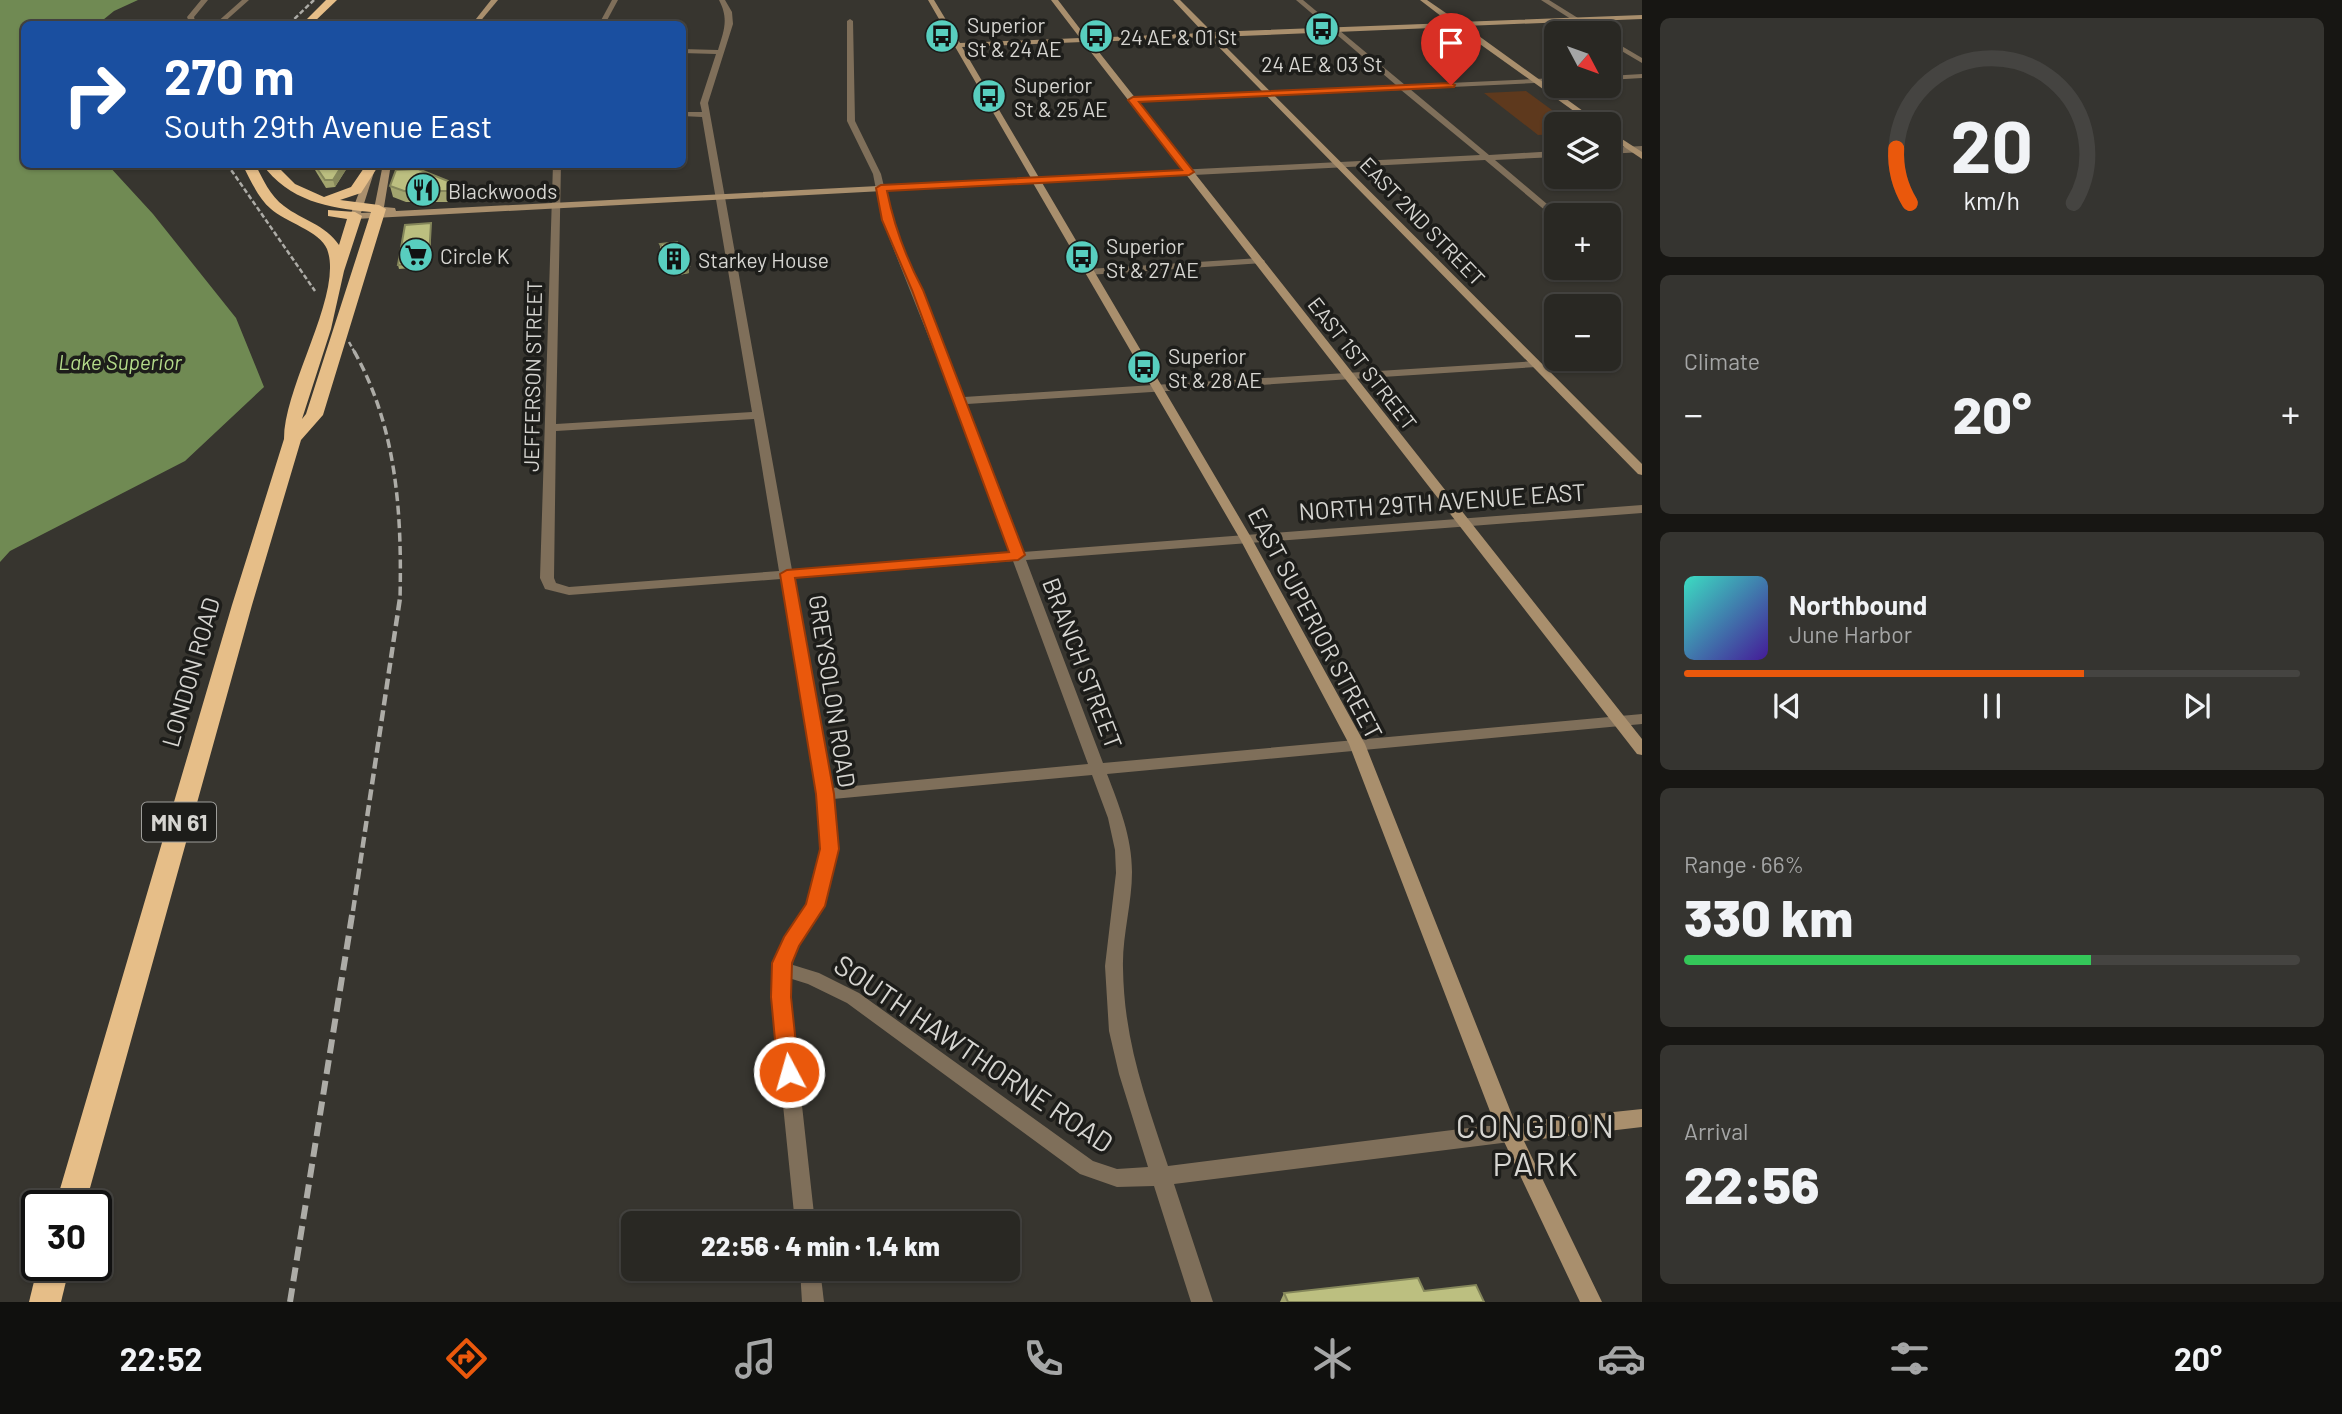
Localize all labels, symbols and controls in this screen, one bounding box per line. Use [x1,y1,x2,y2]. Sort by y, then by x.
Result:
bus stop icon: 24 AE & 03 St [1303,10,1341,48]
place label: Superior St & 24 AE [967,12,1062,61]
pin [1421,13,1481,85]
bus stop icon: Superior St & 24 AE [923,17,961,55]
bus stop icon: 24 AE & 01 St [1077,17,1115,55]
north arrow [1544,21,1620,98]
map controls [1544,21,1621,371]
place label: 24 AE & 01 St [1120,24,1237,49]
icon: arrive [1432,24,1470,62]
text: 270 m [164,46,294,105]
icon: right [49,49,140,140]
place label: 24 AE & 03 St [1261,51,1383,76]
place label: Superior St & 25 AE [1014,72,1108,121]
bus stop icon: Superior St & 25 AE [970,77,1008,115]
text: 20 [1951,101,2033,189]
text: South 29th Avenue East [164,106,493,144]
button: layers [1544,112,1621,189]
street label: EAST 2ND STREET [1355,152,1491,290]
restaurant icon: Blackwoods [404,171,442,209]
place label: Blackwoods [448,178,557,203]
text: km/h [1964,185,2020,215]
button: + [1544,203,1621,280]
place label: Superior St & 27 AE [1106,233,1199,282]
supermarket icon: Circle K [397,236,435,274]
bus stop icon: Superior St & 27 AE [1063,238,1101,276]
building icon: Starkey House [655,240,693,278]
place label: Circle K [440,243,510,268]
place label: Starkey House [698,247,829,272]
street label: JEFFERSON STREET [518,280,546,472]
street label: EAST 1ST STREET [1303,291,1423,435]
button: − [1544,294,1621,371]
place label: Superior St & 28 AE [1168,343,1262,392]
text: Climate [1684,347,1760,375]
bus stop icon: Superior St & 28 AE [1125,348,1163,386]
water label: Lake Superior [58,349,182,374]
text: 20° [1953,382,2031,444]
text: − [1684,390,1703,436]
text: + [2281,390,2300,436]
street label: NORTH 29TH AVENUE EAST [1297,477,1587,525]
street label: EAST SUPERIOR STREET [1243,502,1389,744]
street label: BRANCH STREET [1037,573,1129,753]
text: Northbound [1789,589,1927,620]
street label: GREYSOLON ROAD [803,593,863,789]
street label: LONDON ROAD [155,594,225,750]
text: June Harbor [1789,620,1912,648]
icon: previous [1768,687,1806,725]
icon: pause [1973,687,2011,725]
icon: next [2178,687,2216,725]
road number: MN 61 [142,802,216,842]
text: Range · 66% [1684,850,1804,878]
text: 330 km [1684,885,1853,947]
street label: SOUTH HAWTHORNE ROAD [828,947,1120,1159]
position arrow [752,1035,826,1109]
district label: CONGDON PARK [1456,1105,1616,1183]
text: Arrival [1684,1117,1748,1145]
text: 22:56 [1684,1152,1819,1214]
speed limit sign: 30 [21,1190,112,1281]
text: 22:56 · 4 min · 1.4 km [701,1230,940,1261]
icon: directions [442,1334,491,1383]
icon: music [731,1334,780,1383]
icon: phone [1019,1334,1068,1383]
icon: climate [1308,1334,1357,1383]
icon: car [1597,1334,1646,1383]
icon: filters [1885,1334,1934,1383]
text: 22:52 [120,1339,202,1377]
text: 20° [2174,1339,2222,1377]

